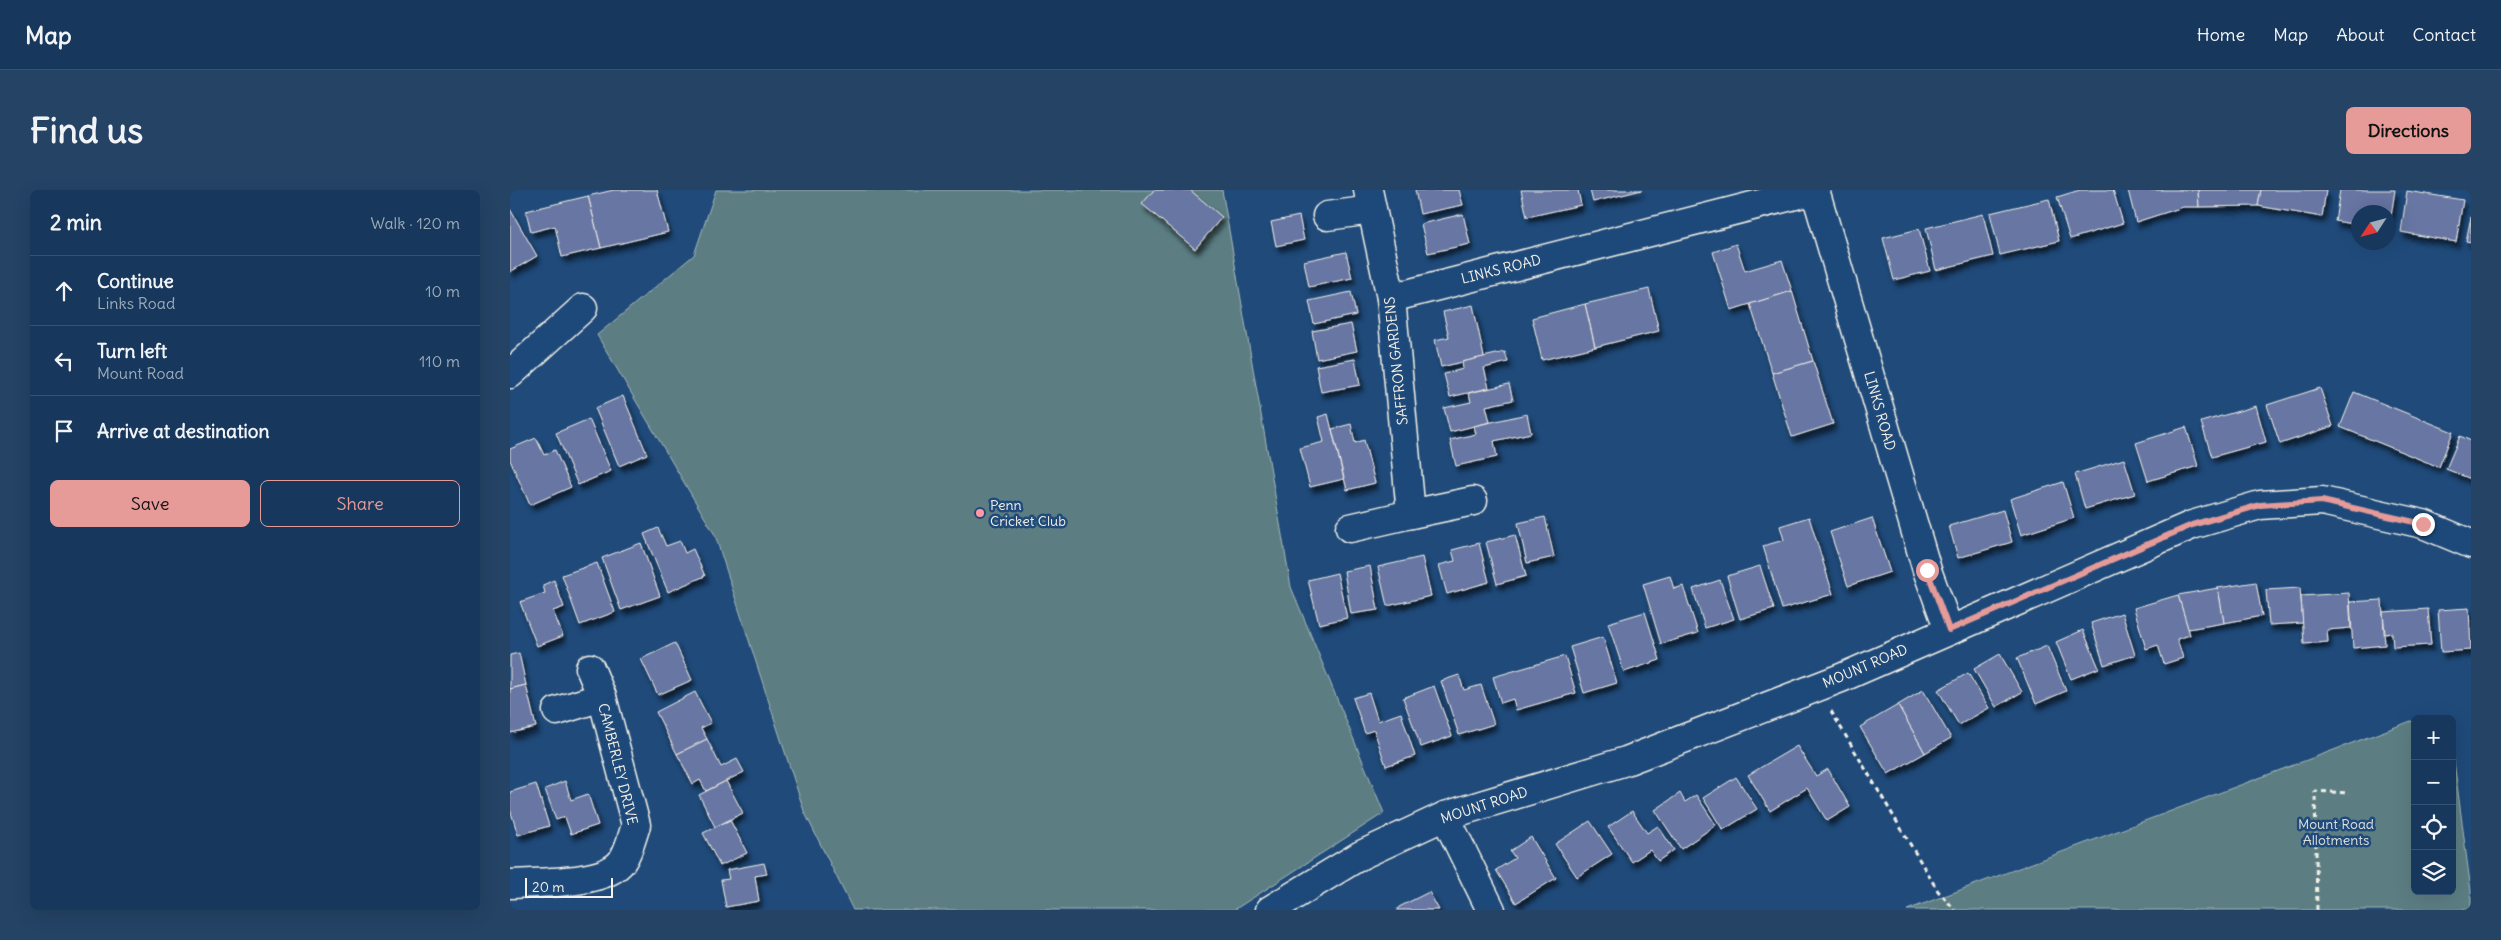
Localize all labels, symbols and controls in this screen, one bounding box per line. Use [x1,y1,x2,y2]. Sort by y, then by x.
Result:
text: Map [25,20,72,50]
text: Home [2197,23,2245,46]
text: Map [2273,23,2308,46]
text: About [2336,23,2384,46]
text: Contact [2412,23,2476,46]
button: Directions [2346,107,2471,154]
text: Find us [30,108,143,152]
north arrow [2351,205,2396,250]
text: 2 min [50,209,102,236]
text: Walk · 120 m [370,213,460,233]
street label: LINKS ROAD [1459,250,1543,288]
text: Continue [97,269,174,293]
icon: ahead [50,277,78,305]
text: 10 m [425,281,460,301]
text: Links Road [97,293,175,313]
street label: SAFFRON GARDENS [1380,296,1412,426]
text: Turn left [97,339,167,363]
icon: left [50,347,78,375]
text: 110 m [419,351,460,371]
text: Mount Road [97,363,184,383]
street label: LINKS ROAD [1860,369,1900,453]
icon: arrive [50,417,78,445]
text: Arrive at destination [97,419,270,443]
button: Save [50,480,250,527]
button: Share [260,480,460,527]
place label: Penn Cricket Club [990,496,1066,530]
marker: Penn Cricket Club [974,507,986,519]
route end [2412,513,2435,536]
route start [1916,559,1939,582]
street label: MOUNT ROAD [1820,640,1910,692]
street label: CAMBERLEY DRIVE [594,701,642,827]
map controls [2411,715,2456,895]
button: + [2411,715,2456,760]
button: − [2411,760,2456,805]
street label: MOUNT ROAD [1438,782,1530,828]
button: locate [2411,805,2456,850]
park label: Mount Road Allotments [2298,815,2374,849]
button: layers [2411,850,2456,895]
scale bar [525,875,612,898]
text: 20 m [532,878,565,896]

